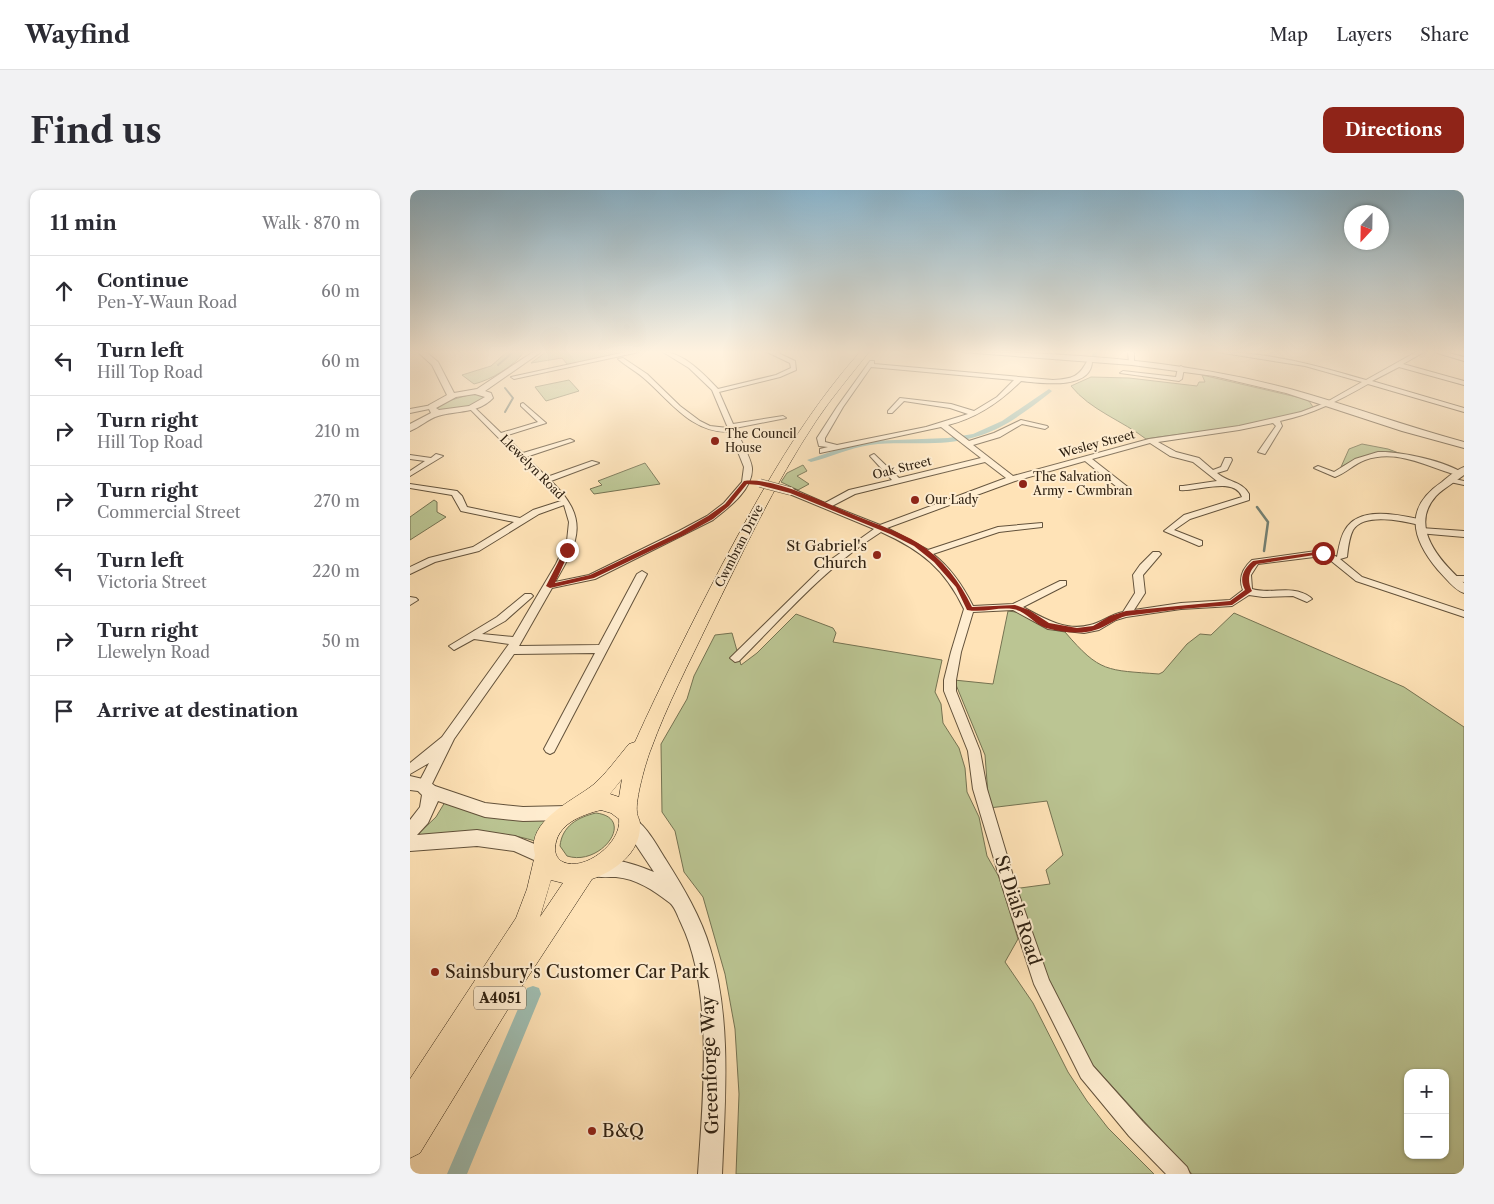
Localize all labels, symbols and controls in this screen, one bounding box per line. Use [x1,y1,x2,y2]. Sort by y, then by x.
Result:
text: Wayfind [25,20,130,49]
text: Map [1270,24,1308,46]
text: Layers [1336,24,1392,46]
text: Share [1420,24,1469,46]
button: Directions [1323,107,1464,153]
text: Find us [30,109,162,152]
north arrow [1344,205,1389,250]
text: 11 min [50,210,117,235]
text: Walk · 870 m [262,213,360,233]
text: Continue [97,269,189,292]
icon: ahead [50,277,78,305]
text: 60 m [321,281,360,301]
text: Pen-Y-Waun Road [97,292,237,312]
text: Turn left [97,339,184,362]
icon: left [50,347,78,375]
text: 60 m [321,351,360,371]
text: Hill Top Road [97,362,203,382]
text: Turn right [97,409,198,432]
icon: right [50,417,78,445]
text: 210 m [315,421,360,441]
place label: The Council House [725,426,797,455]
street label: Wesley Street [1056,426,1137,461]
street label: Llewelyn Road [497,431,568,502]
text: Hill Top Road [97,432,203,452]
marker: The Council House [709,435,721,447]
street label: Oak Street [871,453,934,482]
place label: The Salvation Army - Cwmbran [1032,469,1133,498]
marker: The Salvation Army - Cwmbran [1017,478,1029,490]
text: Turn right [97,479,198,502]
icon: right [50,487,78,515]
text: 270 m [314,491,360,511]
place label: Our Lady [925,492,979,507]
marker: Our Lady [909,494,921,506]
text: Commercial Street [97,502,241,522]
street label: Cwmbran Drive [711,502,766,590]
place label: St Gabriel's Church [786,536,868,572]
route end [556,539,579,562]
route start [1312,542,1335,565]
text: Turn left [97,549,184,572]
marker: St Gabriel's Church [871,549,883,561]
icon: left [50,557,78,585]
text: 220 m [312,561,360,581]
text: Victoria Street [97,572,207,592]
text: Turn right [97,619,198,642]
icon: right [50,627,78,655]
text: 50 m [322,631,360,651]
text: Llewelyn Road [97,642,210,662]
icon: arrive [50,697,78,725]
text: Arrive at destination [97,699,298,722]
street label: St Dials Road [990,852,1046,968]
place label: Sainsbury's Customer Car Park [445,961,711,983]
marker: Sainsbury's Customer Car Park [429,966,441,978]
road number: A4051 [474,986,526,1010]
street label: Greenforge Way [697,994,723,1135]
map controls [1404,1069,1449,1159]
button: + [1404,1069,1449,1114]
button: − [1404,1114,1449,1159]
place label: B&Q [602,1120,644,1142]
marker: B&Q [586,1125,598,1137]

